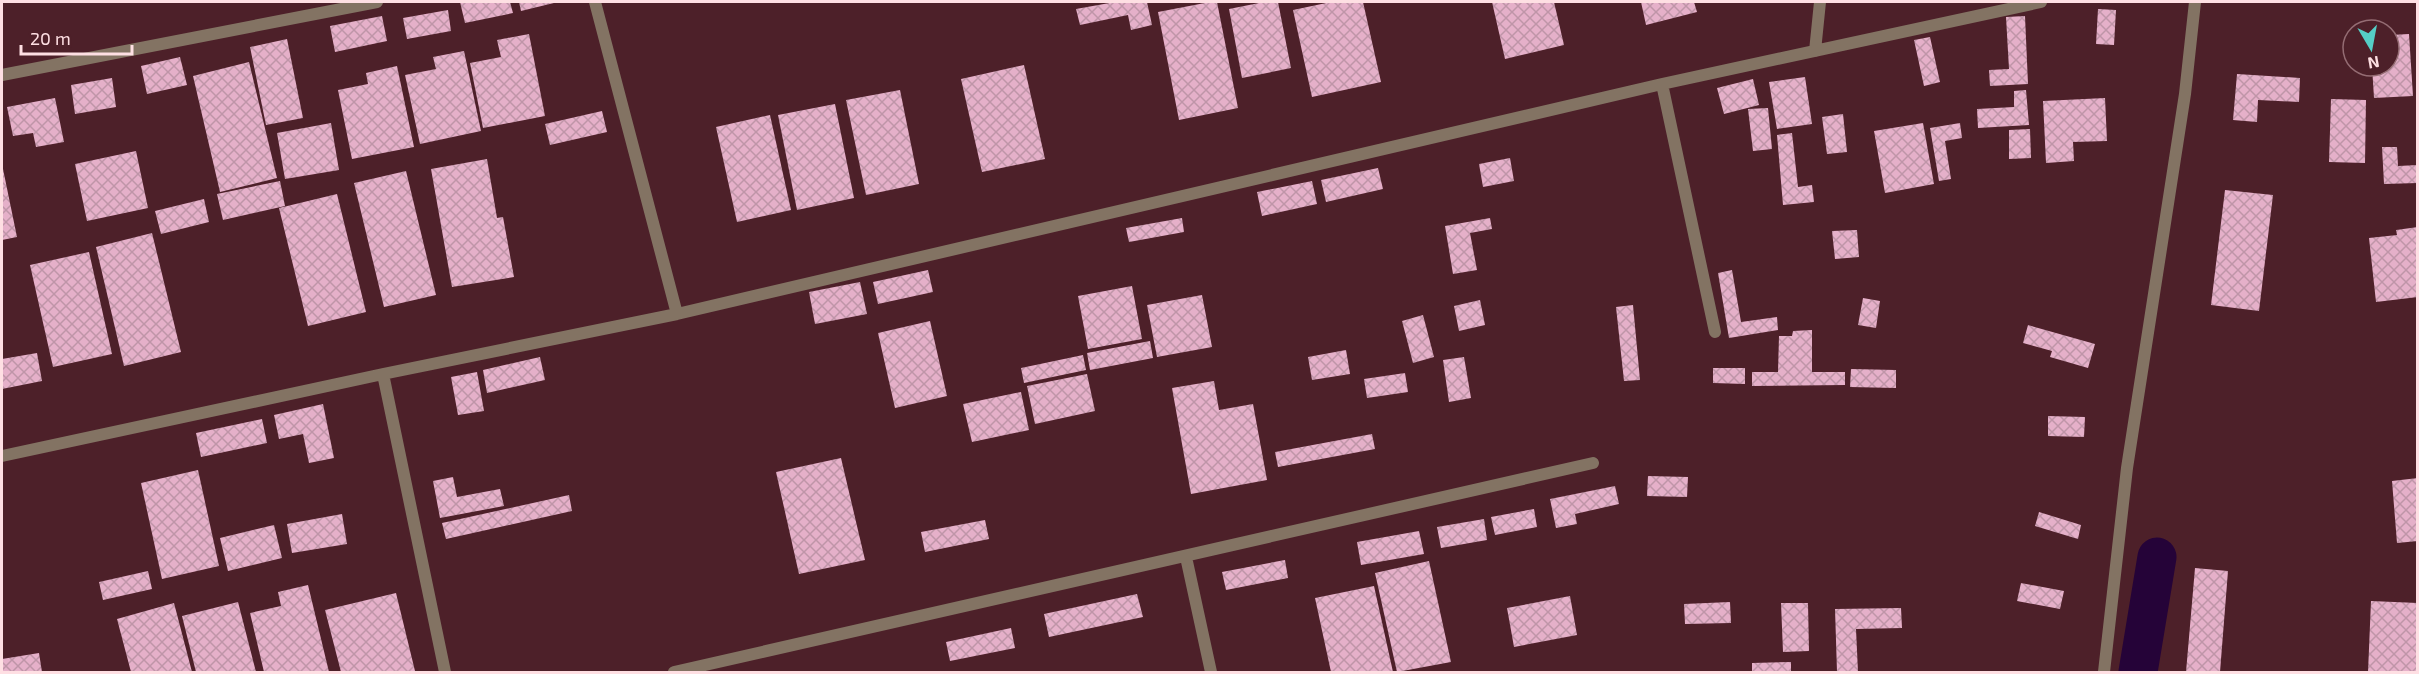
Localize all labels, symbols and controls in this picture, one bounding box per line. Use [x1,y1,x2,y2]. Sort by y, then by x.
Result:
scale bar [21,18,132,56]
north arrow [2341,18,2401,78]
text: 20 m [30,27,71,49]
text: N [2366,53,2381,74]

